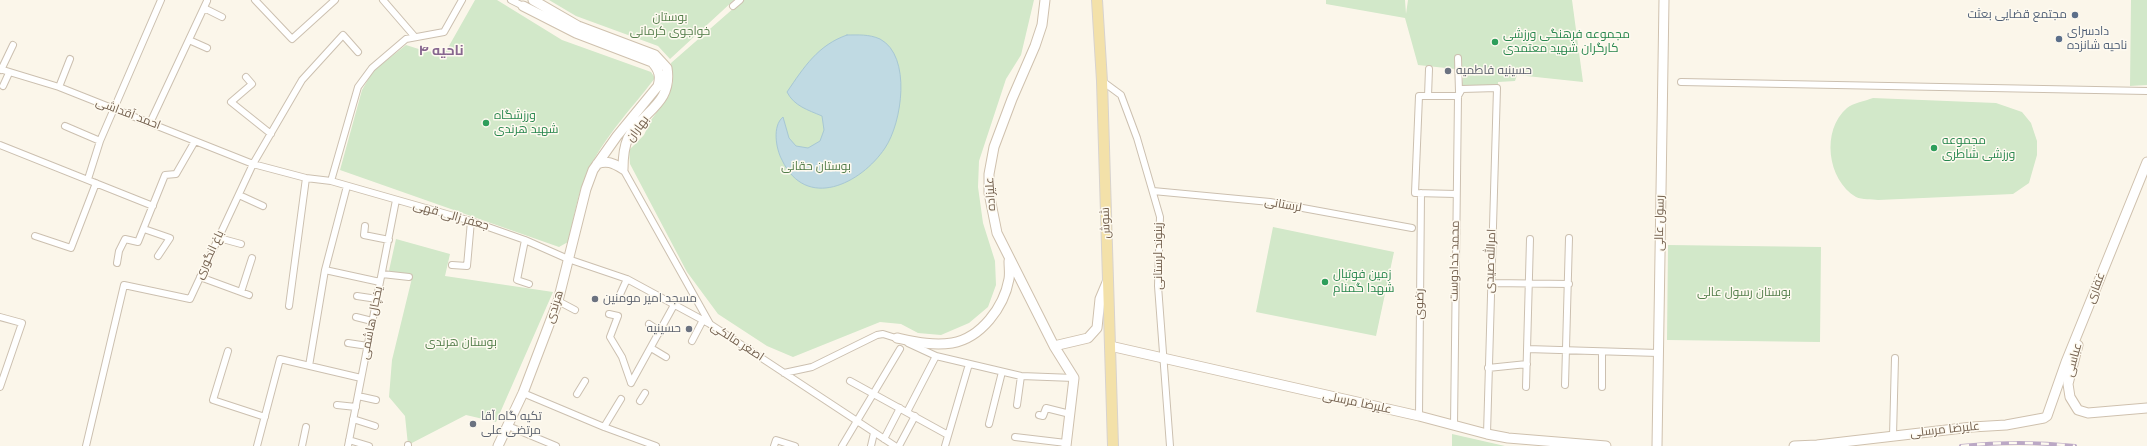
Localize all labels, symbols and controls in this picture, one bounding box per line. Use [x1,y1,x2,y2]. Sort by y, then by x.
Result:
place label: مجتمع قضایی بعثت [1967,8,2067,22]
marker: مجتمع قضایی بعثت [2070,10,2080,20]
park label: بوستان خواجوی کرمانی [630,11,710,39]
place label: دادسرای ناحیه شانزده [2067,25,2127,53]
place label: مجموعه فرهنگی ورزشی کارگران شهید معتمدی [1503,28,1630,56]
marker: دادسرای ناحیه شانزده [2054,34,2064,44]
marker: مجموعه فرهنگی ورزشی کارگران شهید معتمدی [1490,37,1500,47]
district label: ناحیه ۴ [418,43,464,59]
place label: حسینیه فاطمیه [1456,64,1532,78]
marker: حسینیه فاطمیه [1443,66,1453,76]
street label: احمد آقداشی [94,95,162,133]
place label: ورزشگاه شهید هرندی [494,109,559,137]
street label: بهاران [624,113,652,145]
marker: ورزشگاه شهید هرندی [481,118,491,128]
place label: مجموعه ورزشی شاطری [1942,134,2015,162]
marker: مجموعه ورزشی شاطری [1929,143,1939,153]
park label: بوستان حقانی [781,160,851,174]
street label: علیزاده [983,177,999,211]
street label: لرستانی [1263,195,1303,215]
street label: رسول عالی [1652,195,1668,251]
street label: جعفر زالی قهی [412,198,490,234]
street label: شوش [1098,207,1114,239]
street label: محمد خدادوست [1447,220,1463,302]
street label: زینوند لرستانی [1152,222,1166,290]
street label: باغ انگوری [192,228,228,282]
street label: امرالله صیدی [1483,229,1499,293]
place label: زمین فوتبال شهدا گمنام [1333,268,1394,296]
street label: غفاری [2084,270,2108,306]
marker: زمین فوتبال شهدا گمنام [1320,277,1330,287]
street label: یخچال هاشمی [358,285,386,361]
park label: بوستان رسول عالی [1697,286,1791,300]
street label: هرندی [543,289,567,325]
street label: رضوی [1413,289,1427,319]
place label: مسجد امیر مومنین [603,292,697,306]
marker: مسجد امیر مومنین [590,294,600,304]
street label: اصغر مالکی [708,319,766,365]
place label: حسینیه [647,322,681,336]
marker: حسینیه [684,324,694,334]
park label: بوستان هرندی [425,336,497,350]
street label: عباسی [2063,341,2085,379]
street label: علیرضا مرسلی [1321,389,1393,417]
place label: تکیه گاه آقا مرتضی علی [481,410,542,438]
marker: تکیه گاه آقا مرتضی علی [468,419,478,429]
street label: علیرضا مرسلی [1909,419,1981,441]

